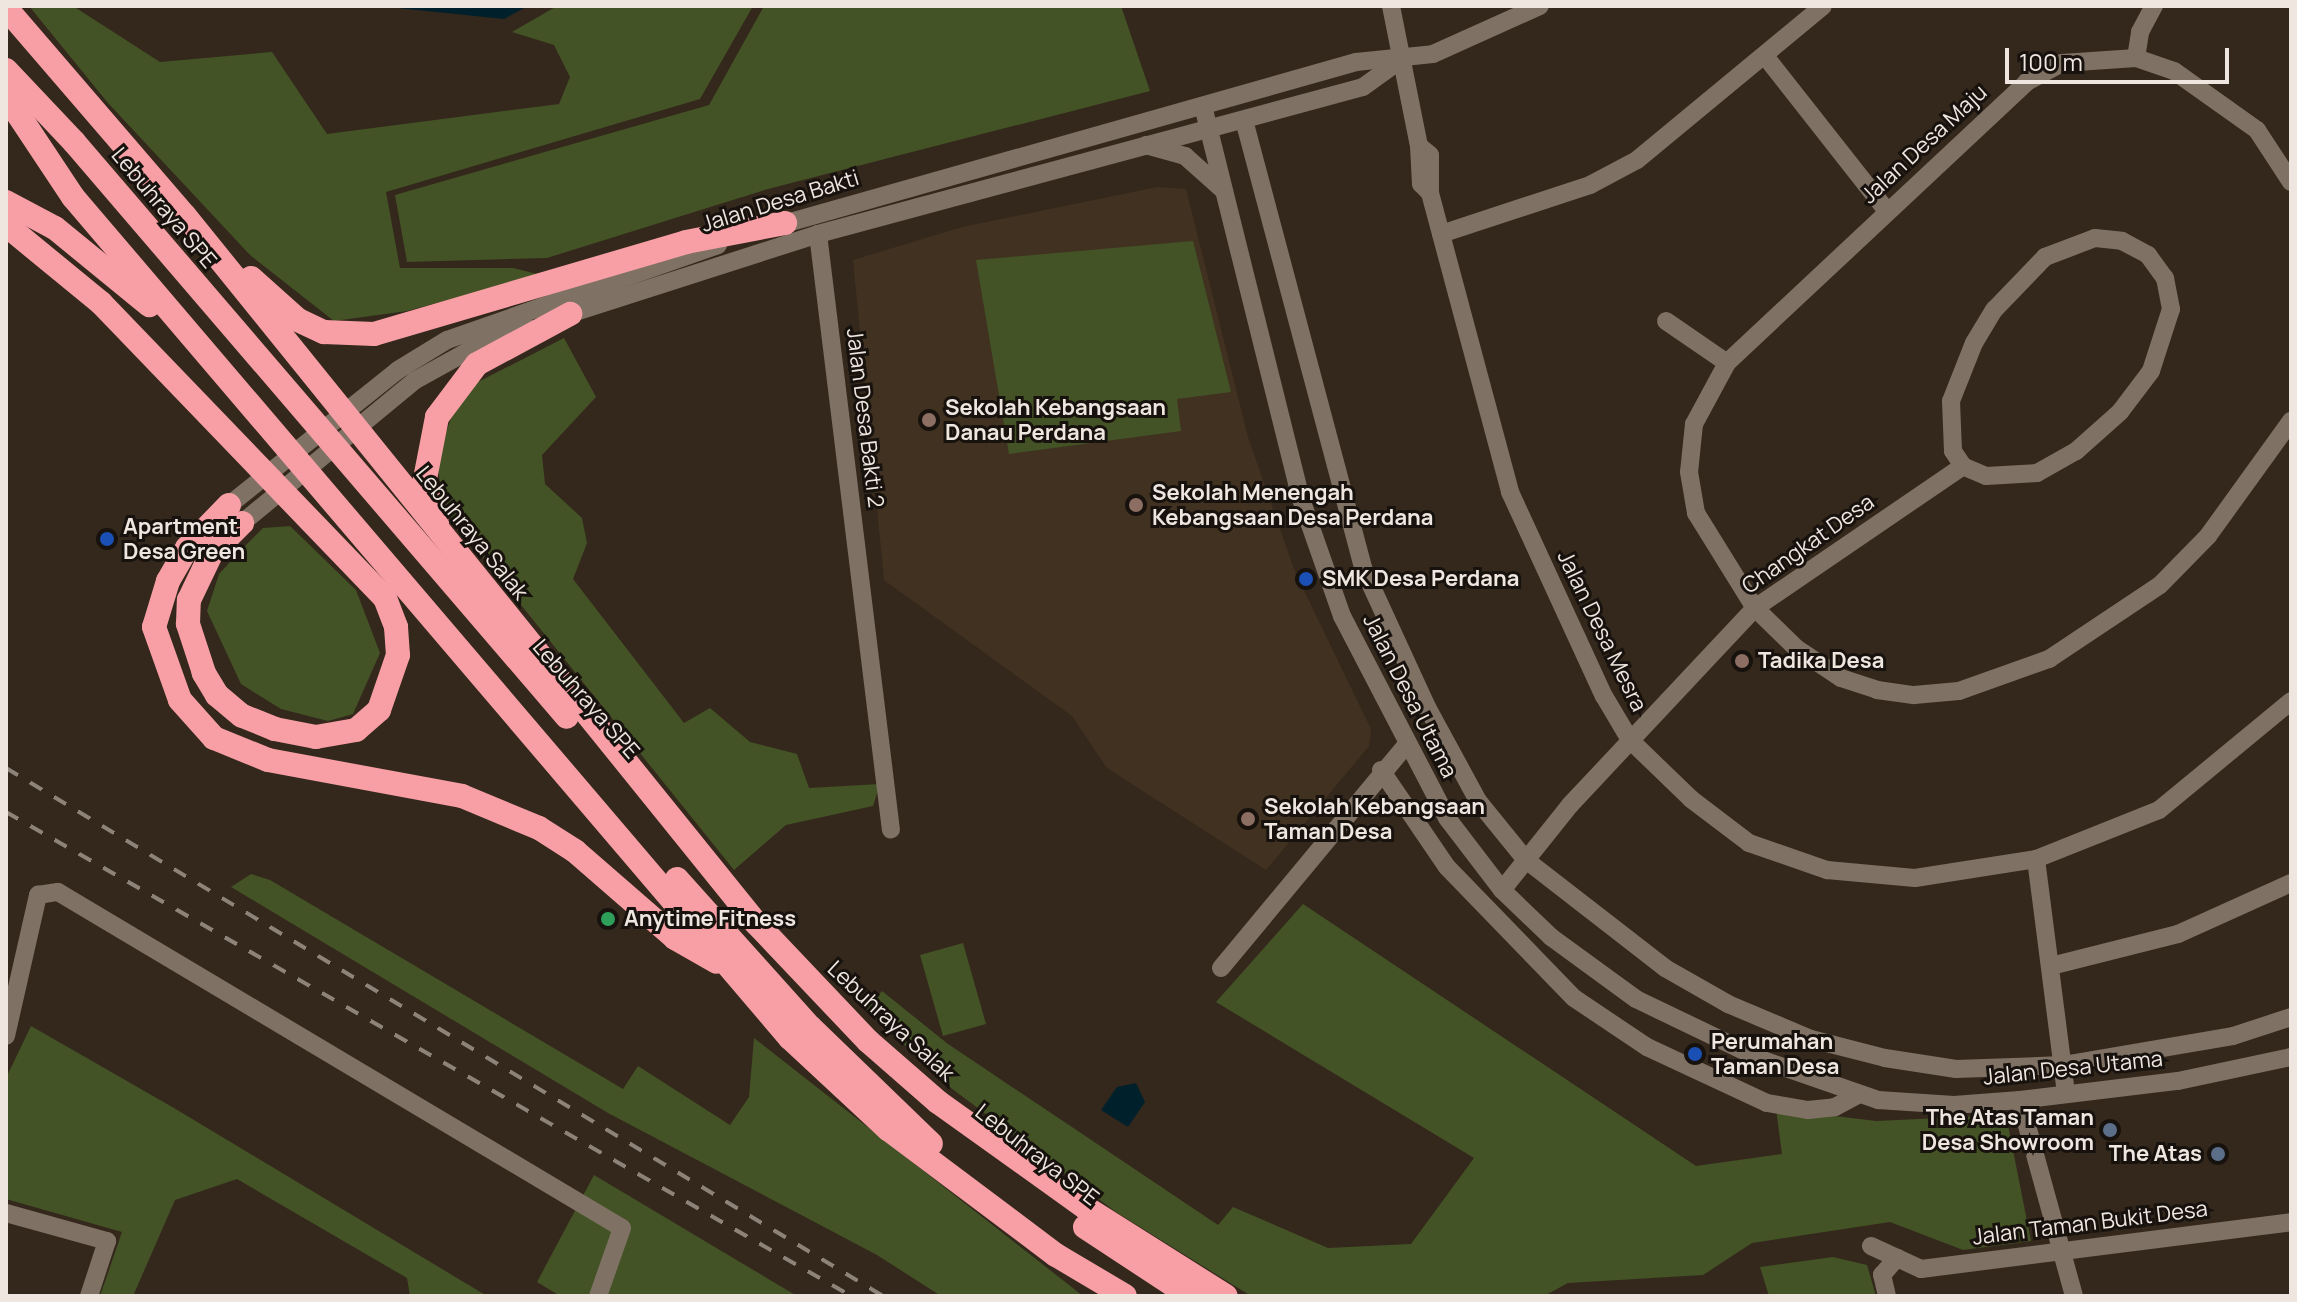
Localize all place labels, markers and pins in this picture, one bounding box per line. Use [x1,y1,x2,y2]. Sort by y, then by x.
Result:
place label: Sekolah Kebangsaan Danau Perdana [945,394,1166,446]
marker: Sekolah Kebangsaan Danau Perdana [920,411,938,429]
place label: Sekolah Menengah Kebangsaan Desa Perdana [1152,479,1434,530]
marker: Sekolah Menengah Kebangsaan Desa Perdana [1127,496,1145,514]
place label: Apartment Desa Green [123,513,245,564]
marker: Apartment Desa Green [98,530,116,548]
place label: SMK Desa Perdana [1322,566,1520,592]
marker: SMK Desa Perdana [1297,570,1315,588]
place label: Tadika Desa [1758,648,1884,674]
marker: Tadika Desa [1733,652,1751,670]
place label: Sekolah Kebangsaan Taman Desa [1264,793,1485,844]
marker: Sekolah Kebangsaan Taman Desa [1239,810,1257,828]
place label: Anytime Fitness [624,906,796,932]
marker: Anytime Fitness [599,910,617,928]
place label: Perumahan Taman Desa [1711,1028,1839,1080]
marker: Perumahan Taman Desa [1686,1045,1704,1063]
place label: The Atas Taman Desa Showroom [1922,1104,2094,1156]
marker: The Atas Taman Desa Showroom [2101,1121,2119,1139]
place label: The Atas [2109,1141,2202,1167]
marker: The Atas [2209,1145,2227,1163]

